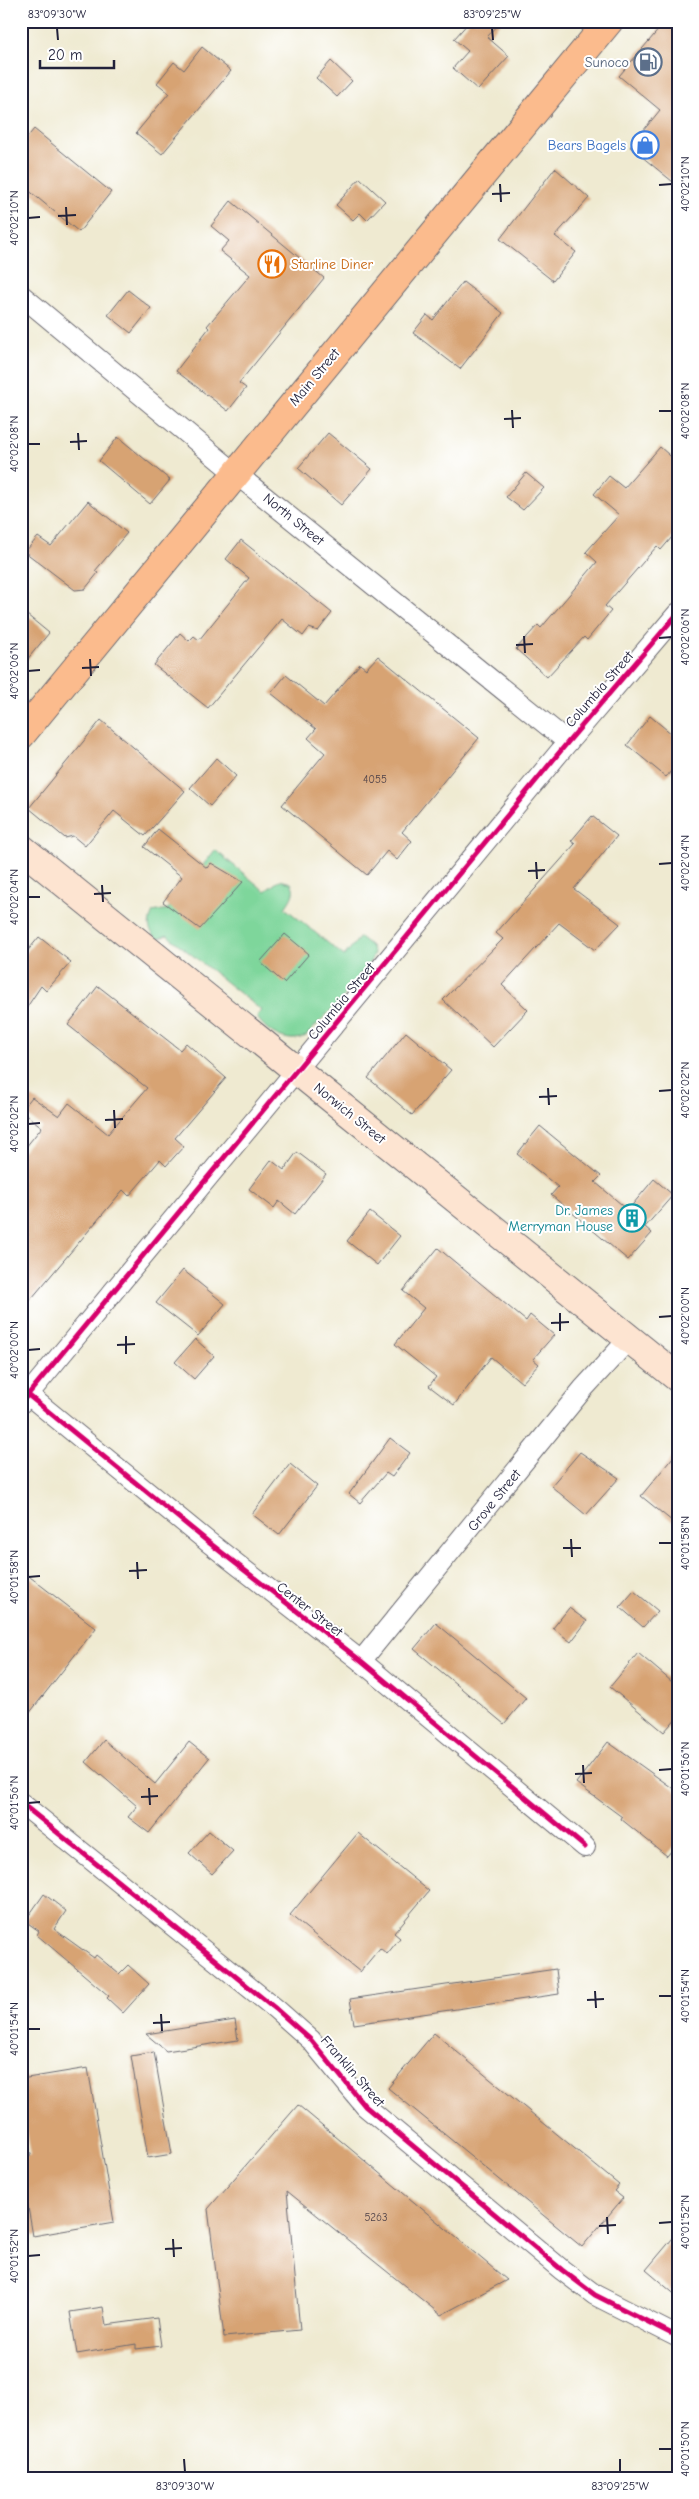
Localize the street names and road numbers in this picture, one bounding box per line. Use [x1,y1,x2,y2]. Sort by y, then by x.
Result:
street label: Main Street [285,344,344,409]
street label: North Street [260,490,328,550]
street label: Columbia Street [562,647,638,731]
street label: Columbia Street [304,959,379,1043]
street label: Norwich Street [310,1079,390,1148]
street label: Grove Street [464,1465,525,1535]
street label: Center Street [273,1578,347,1641]
street label: Franklin Street [317,2032,389,2111]

